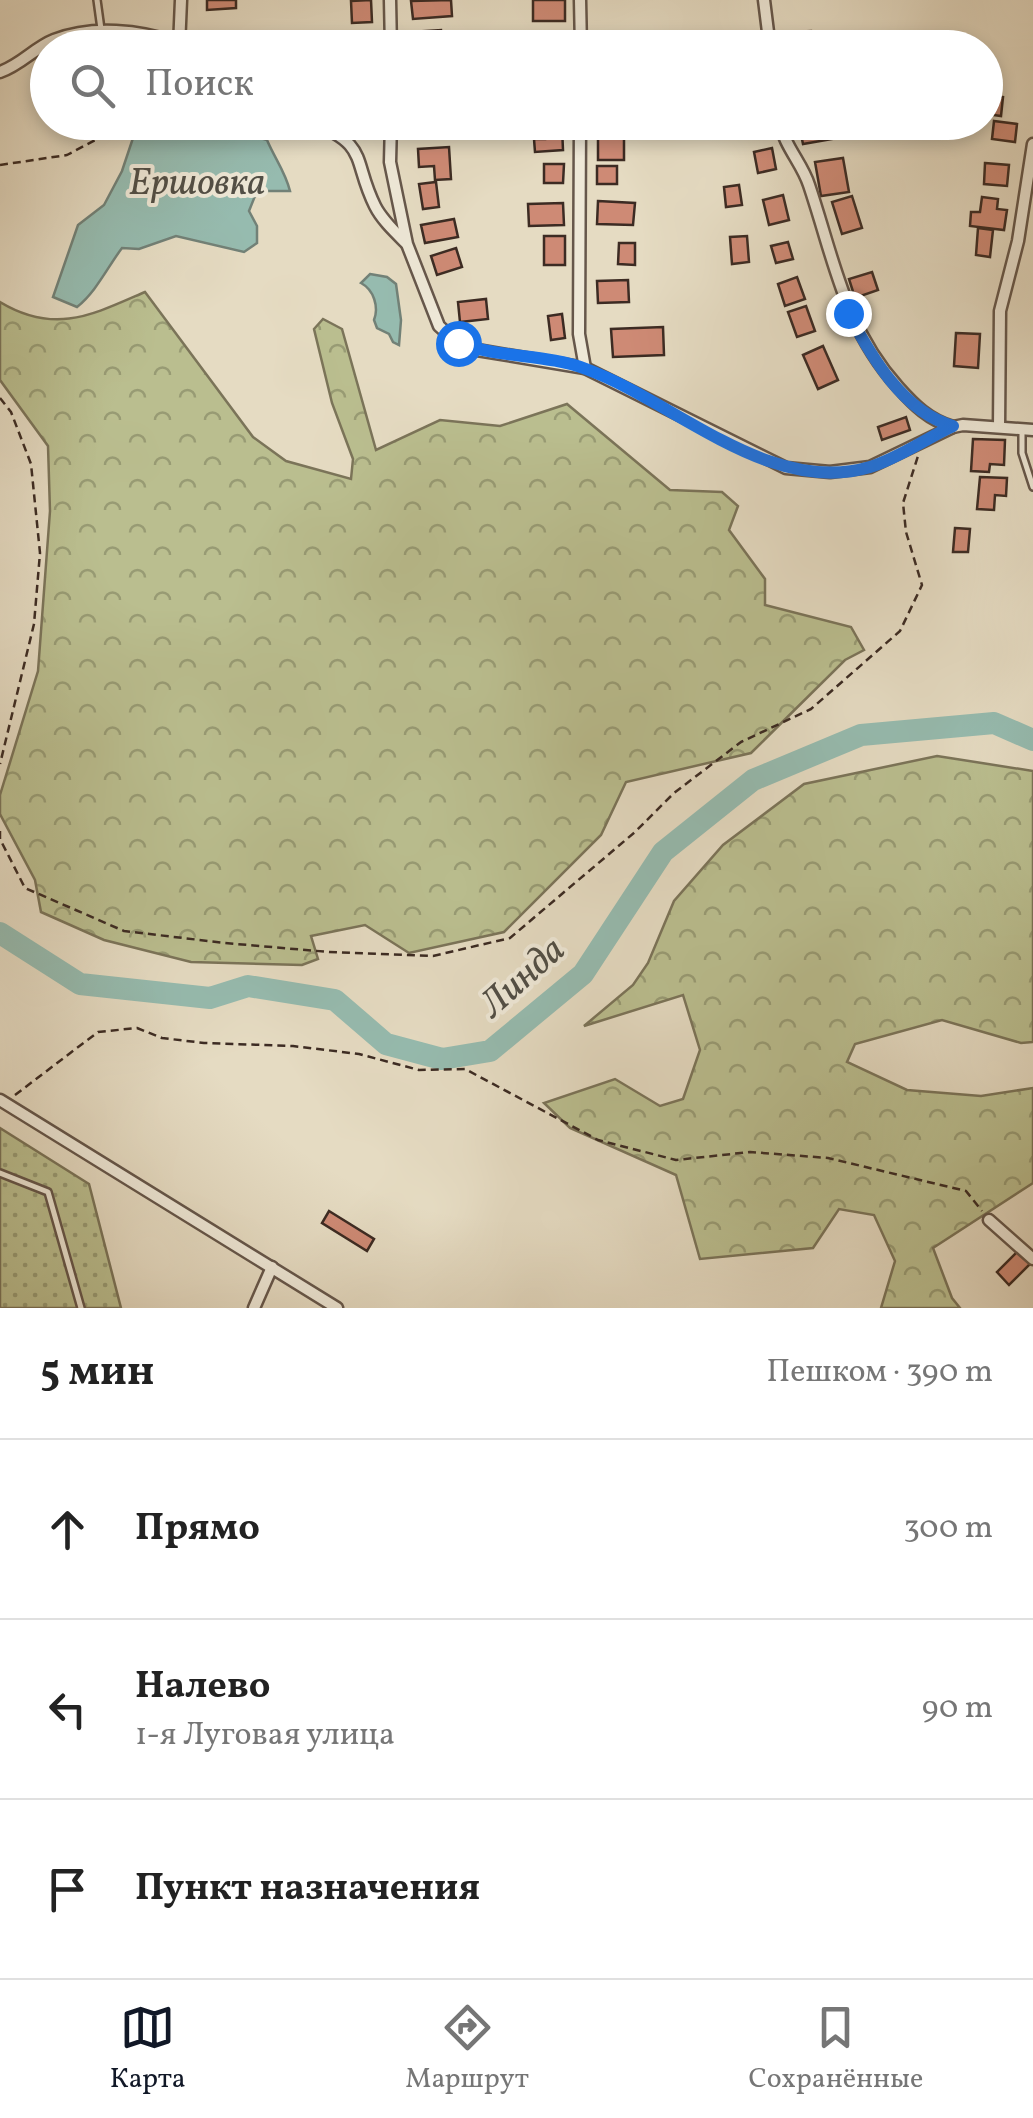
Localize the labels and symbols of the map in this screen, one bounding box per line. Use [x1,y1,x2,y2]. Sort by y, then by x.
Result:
water label: Ершовка [129,158,266,211]
route end [826,291,872,337]
route start [436,321,482,367]
water label: Линда [467,926,578,1033]

